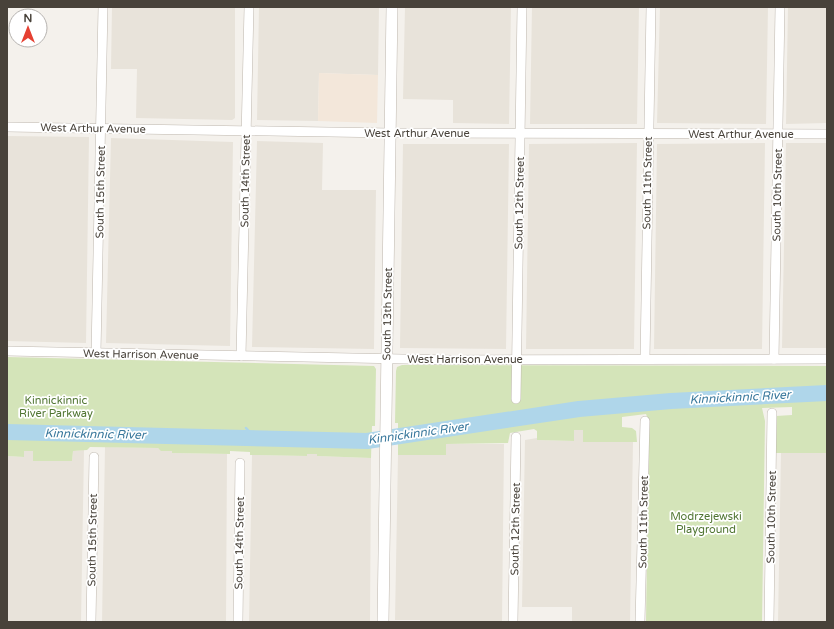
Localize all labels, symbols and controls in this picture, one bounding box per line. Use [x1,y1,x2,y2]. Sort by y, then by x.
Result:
north arrow [8,8,48,48]
text: N [24,12,32,25]
street label: West Arthur Avenue [40,121,146,136]
street label: West Arthur Avenue [364,127,470,140]
street label: West Arthur Avenue [688,128,794,141]
street label: South 14th Street [238,134,253,228]
street label: South 11th Street [640,136,655,230]
street label: South 15th Street [93,145,108,239]
street label: South 10th Street [770,148,785,242]
street label: South 12th Street [512,156,527,250]
street label: South 13th Street [380,267,395,361]
street label: West Harrison Avenue [83,347,199,362]
street label: West Harrison Avenue [407,353,523,366]
water label: Kinnickinnic River [689,387,792,407]
park label: Kinnickinnic River Parkway [19,394,93,420]
water label: Kinnickinnic River [367,419,470,447]
water label: Kinnickinnic River [44,426,147,442]
street label: South 10th Street [764,470,779,564]
street label: South 11th Street [636,475,651,569]
street label: South 12th Street [508,482,523,576]
street label: South 15th Street [85,493,100,587]
street label: South 14th Street [232,496,247,590]
park label: Modrzejewski Playground [670,510,742,536]

